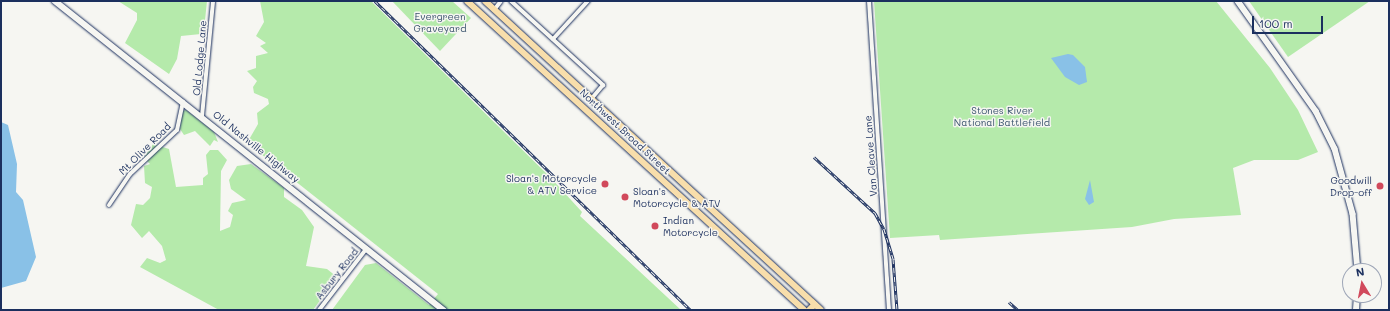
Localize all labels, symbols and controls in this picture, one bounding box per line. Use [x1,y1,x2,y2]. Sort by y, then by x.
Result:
scale bar [1254,8,1325,34]
park label: Evergreen Graveyard [414,10,466,34]
text: 100 m [1259,15,1293,31]
street label: Old Lodge Lane [191,20,209,96]
street label: Northwest Broad Street [577,87,673,177]
park label: Stones River National Battlefield [954,104,1050,128]
street label: Old Nashville Highway [210,108,302,186]
street label: Van Cleave Lane [862,115,880,197]
street label: Mt Olive Road [116,120,174,178]
place label: Sloan's Motorcycle & ATV Service [506,172,597,196]
place label: Goodwill Drop-off [1330,174,1372,198]
marker: Sloan's Motorcycle & ATV Service [600,179,610,189]
marker: Goodwill Drop-off [1375,181,1385,191]
place label: Sloan's Motorcycle & ATV [633,185,720,208]
marker: Sloan's Motorcycle & ATV [620,192,630,202]
place label: Indian Motorcycle [663,214,718,238]
marker: Indian Motorcycle [650,221,660,231]
street label: Asbury Road [313,246,361,302]
north arrow [1342,263,1382,303]
text: N [1355,264,1365,280]

